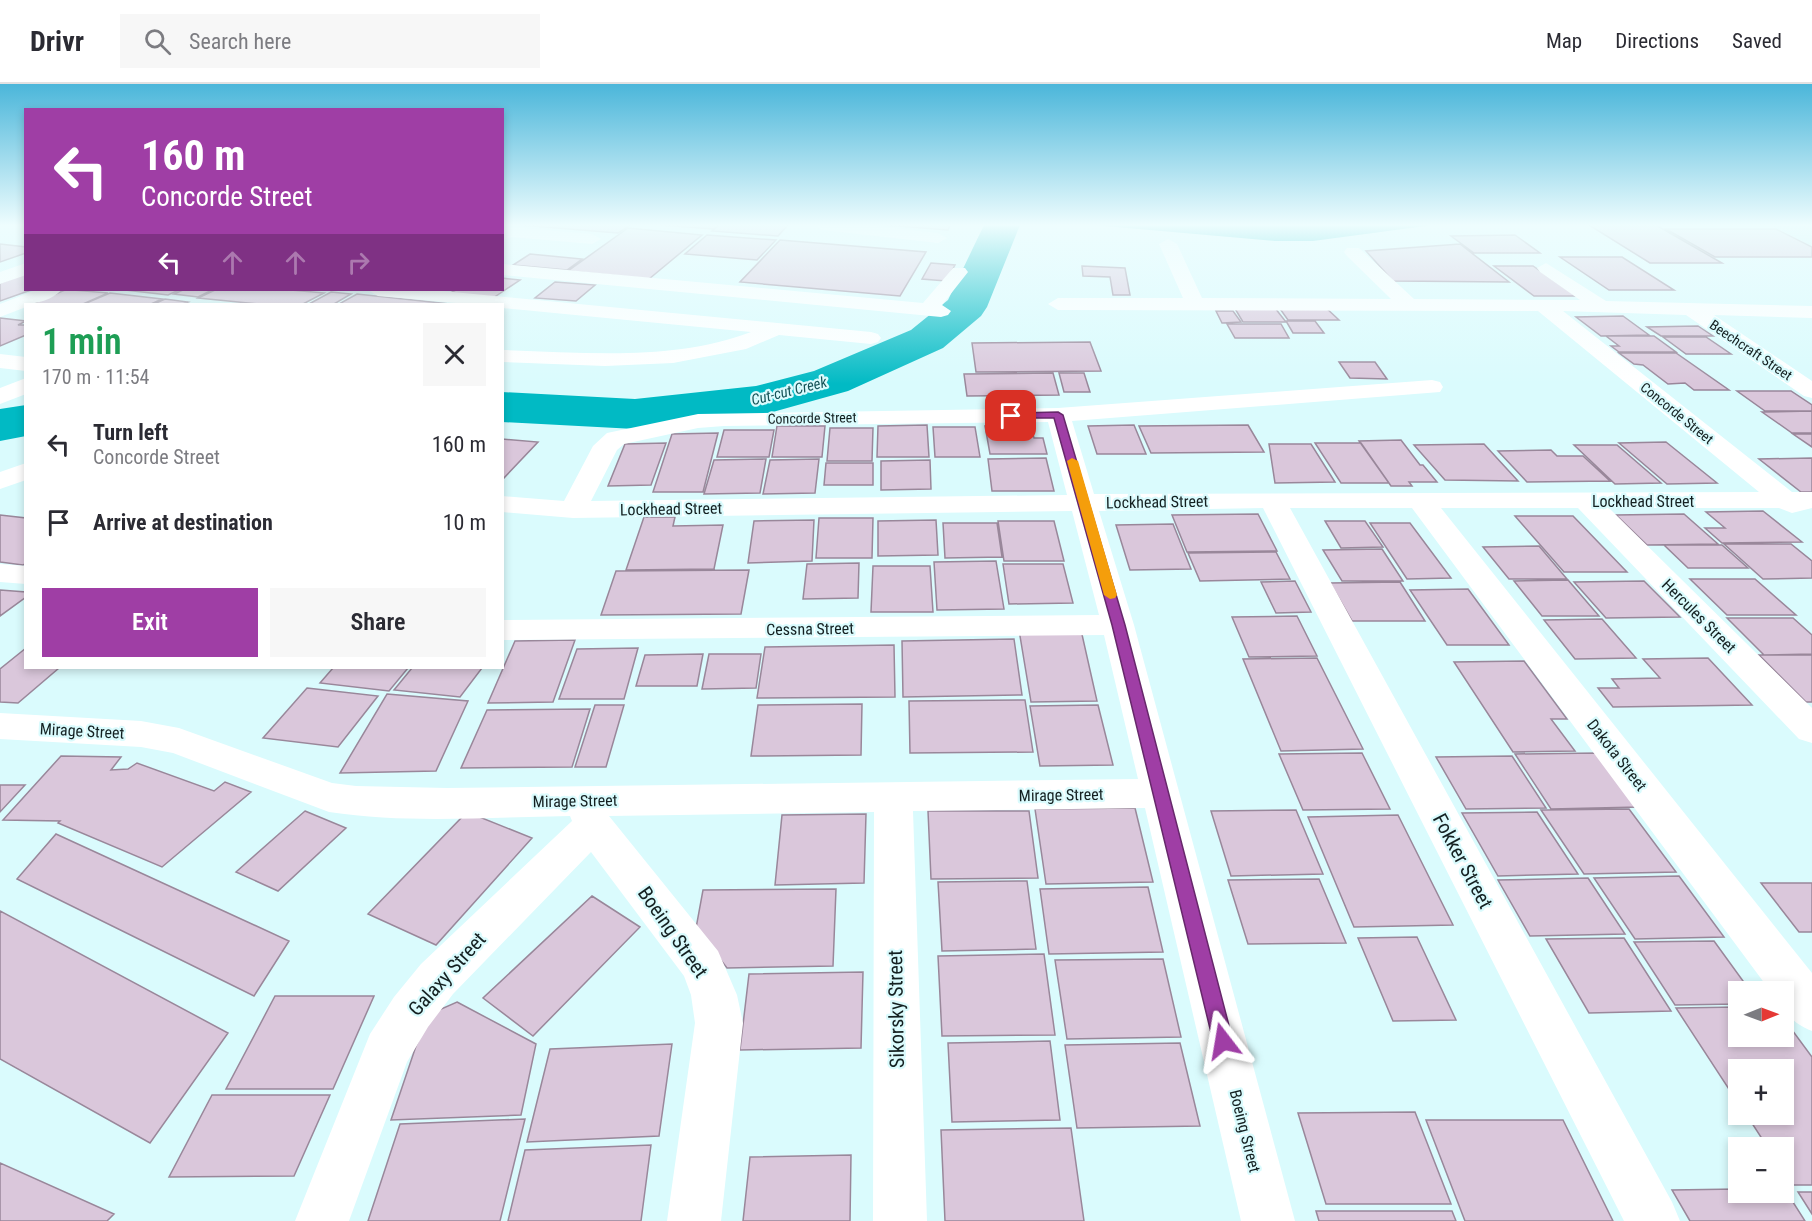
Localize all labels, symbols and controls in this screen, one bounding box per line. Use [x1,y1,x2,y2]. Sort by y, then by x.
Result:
search box [120,14,540,68]
text: Drivr [30,25,84,58]
icon: search [141,25,174,58]
text: Search here [189,29,291,54]
text: Map [1546,29,1582,53]
text: Directions [1615,29,1699,53]
text: Saved [1732,29,1782,53]
text: 160 m [141,131,246,180]
icon: left [42,132,120,210]
text: Concorde Street [141,181,312,213]
icon: left [153,246,186,279]
icon: ahead [216,246,249,279]
icon: ahead [279,246,312,279]
icon: right [342,246,375,279]
street label: Beechcraft Street [1707,317,1795,383]
text: 1 min [42,321,122,363]
button: close [423,323,486,386]
text: 170 m · 11:54 [42,365,149,389]
water label: Cut-cut Creek [749,373,829,409]
street label: Concorde Street [1637,379,1717,447]
pin [985,390,1036,441]
icon: arrive [994,399,1027,432]
street label: Concorde Street [767,409,857,427]
text: Turn left [93,420,168,445]
icon: left [42,428,75,461]
text: 160 m [432,432,486,457]
text: Concorde Street [93,445,220,469]
street label: Lockhead Street [1106,492,1209,512]
street label: Lockhead Street [1592,492,1694,511]
street label: Lockhead Street [620,499,723,519]
icon: arrive [42,506,75,539]
text: Arrive at destination [93,510,273,535]
text: 10 m [443,510,486,535]
street label: Hercules Street [1658,575,1740,657]
button: Exit [42,588,258,657]
button: Share [270,588,486,657]
street label: Cessna Street [766,619,854,639]
street label: Dakota Street [1583,715,1651,795]
street label: Mirage Street [39,719,125,743]
street label: Mirage Street [1019,785,1104,805]
street label: Mirage Street [533,791,618,811]
street label: Fokker Street [1428,809,1498,913]
street label: Boeing Street [633,882,713,982]
street label: Galaxy Street [403,927,491,1021]
street label: Sikorsky Street [883,950,909,1068]
north arrow [1728,981,1794,1047]
map controls [1728,981,1794,1203]
position arrow [1191,1009,1255,1073]
button: + [1728,1059,1794,1125]
street label: Boeing Street [1226,1088,1265,1175]
button: − [1728,1137,1794,1203]

